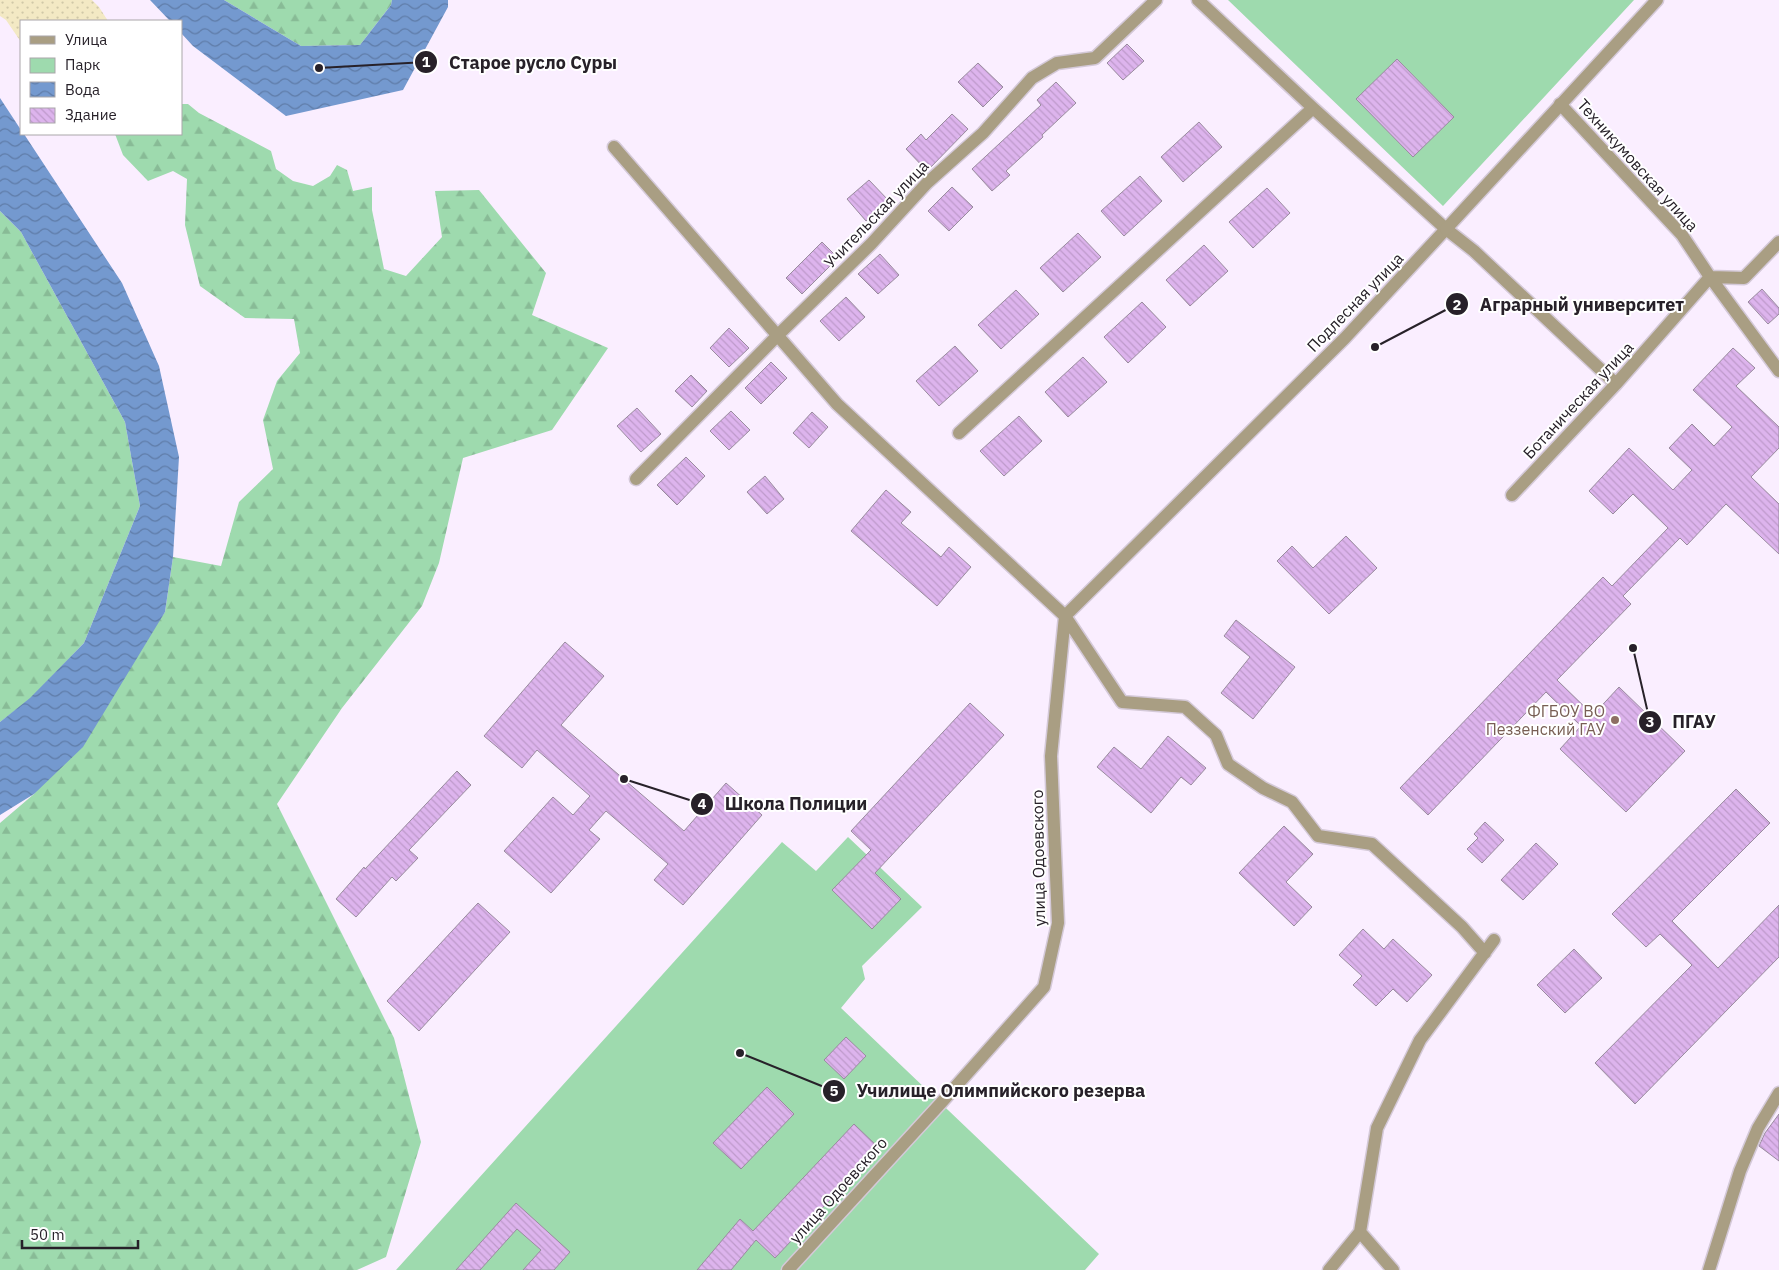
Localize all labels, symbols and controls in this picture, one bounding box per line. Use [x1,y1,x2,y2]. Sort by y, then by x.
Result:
legend [20,20,182,135]
text: Улица [65,30,107,49]
callout: Старое русло Суры [414,46,627,79]
text: Старое русло Суры [449,51,617,74]
text: 1 [421,52,431,71]
text: Парк [65,55,100,74]
text: Вода [65,80,100,99]
street label: Техникумовская улица [1573,95,1703,236]
text: Здание [65,105,117,124]
street label: Учительская улица [819,156,933,272]
street label: Подлесная улица [1303,248,1408,356]
callout: Аграрный университет [1445,288,1694,321]
text: Аграрный университет [1480,293,1684,316]
text: 2 [1452,295,1462,314]
street label: Ботаническая улица [1519,337,1638,463]
place label: ФГБОУ ВО Пеззенский ГАУ [1486,701,1605,739]
callout: ПГАУ [1637,706,1726,739]
text: ПГАУ [1672,710,1716,733]
text: 3 [1645,712,1655,731]
marker: ФГБОУ ВО Пеззенский ГАУ [1609,714,1621,726]
callout: Школа Полиции [689,788,877,821]
street label: улица Одоевского [1027,789,1049,927]
text: Школа Полиции [725,792,867,815]
text: 4 [697,794,707,813]
callout: Училище Олимпийского резерва [822,1074,1155,1107]
text: Училище Олимпийского резерва [857,1079,1145,1102]
text: 5 [829,1081,839,1100]
street label: улица Одоевского [785,1133,891,1247]
scale bar [22,1218,139,1250]
text: 50 m [30,1225,65,1244]

